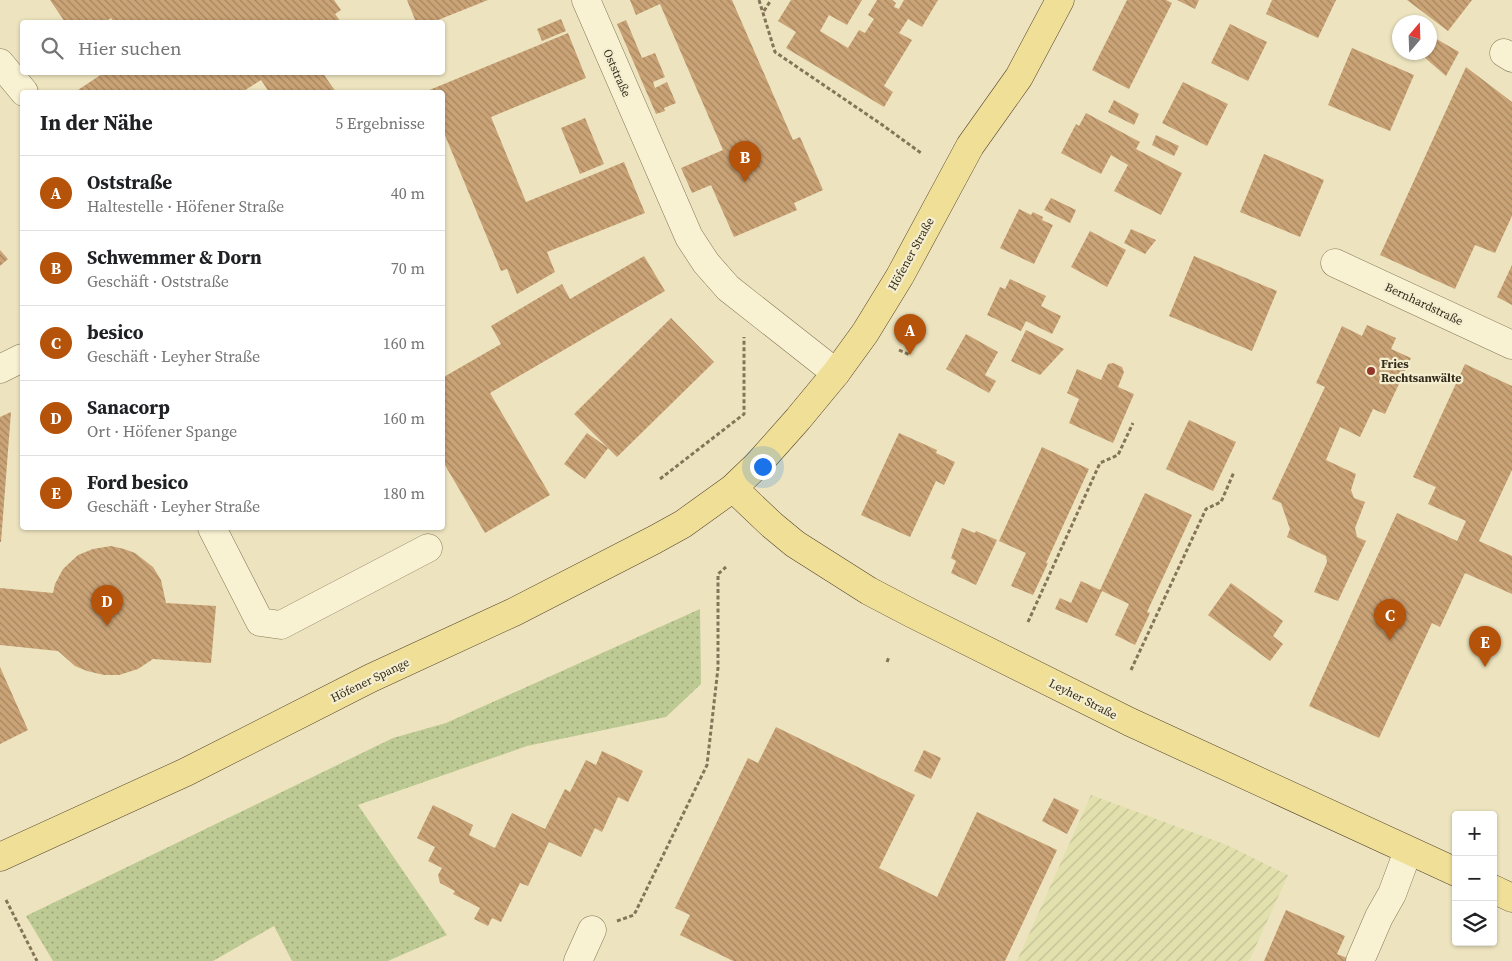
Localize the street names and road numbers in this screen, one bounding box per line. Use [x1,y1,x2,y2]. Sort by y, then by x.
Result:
street label: Oststraße [599,46,635,100]
street label: Höfener Straße [884,214,938,294]
street label: Bernhardstraße [1382,279,1466,329]
street label: Höfener Spange [328,654,412,706]
street label: Leyher Straße [1046,675,1120,723]

